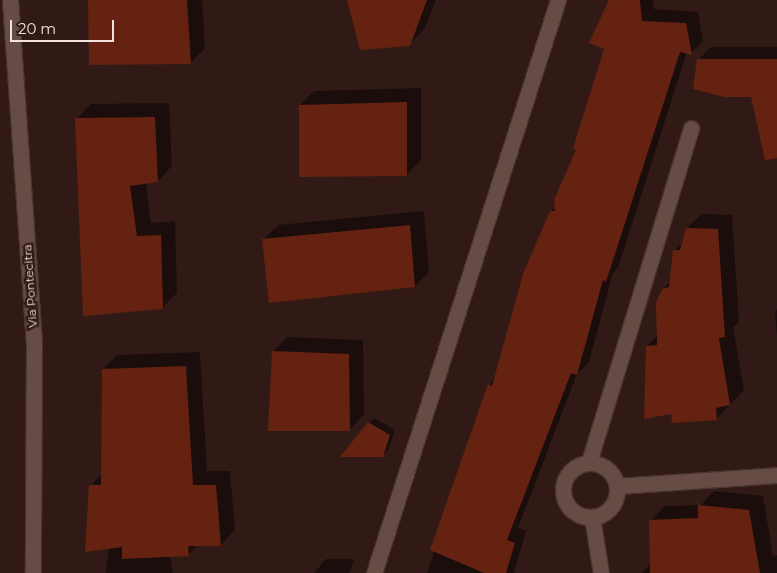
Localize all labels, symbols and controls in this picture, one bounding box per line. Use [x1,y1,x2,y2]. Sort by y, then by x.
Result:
scale bar [12,10,116,42]
text: 20 m [18,19,56,38]
street label: Via Pontecitra [20,244,40,328]

